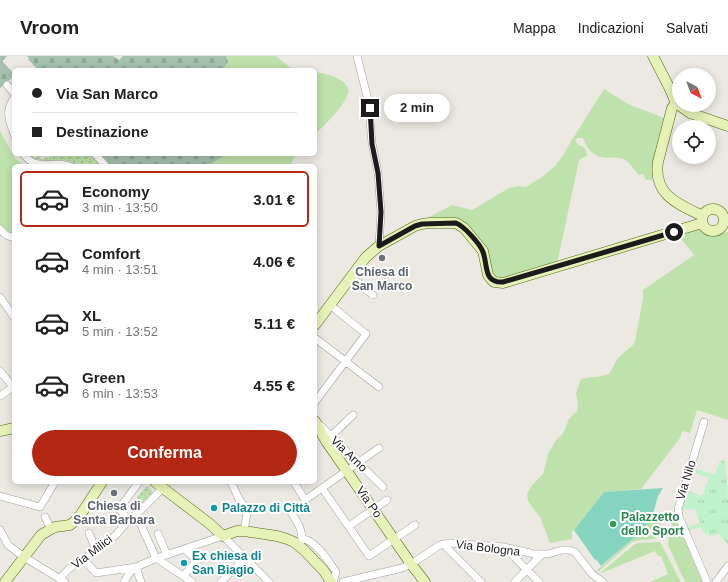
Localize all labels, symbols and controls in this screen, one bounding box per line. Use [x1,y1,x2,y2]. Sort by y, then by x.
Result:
text: Vroom [20,17,79,38]
text: Mappa [513,20,556,36]
text: Indicazioni [578,20,644,36]
text: Salvati [666,20,708,36]
north arrow [672,68,716,112]
map controls [672,68,716,164]
text: Via San Marco [56,85,158,102]
callout: 2 min [384,94,450,122]
route end [361,99,379,117]
text: 2 min [400,100,434,115]
button: locate [672,120,716,164]
text: Destinazione [56,123,149,140]
icon: car [34,181,70,217]
text: Economy [82,183,150,200]
text: 3.01 € [253,191,295,208]
text: 3 min · 13:50 [82,200,158,215]
route start [665,223,683,241]
icon: car [34,243,70,279]
text: Comfort [82,245,140,262]
text: 4.06 € [253,253,295,270]
marker: Chiesa di San Marco [377,253,387,263]
text: 4 min · 13:51 [82,262,158,277]
place label: Chiesa di San Marco [352,265,412,293]
icon: car [34,305,70,341]
text: XL [82,307,101,324]
text: 5.11 € [254,315,295,332]
text: 5 min · 13:52 [82,324,158,339]
icon: car [34,367,70,403]
text: Green [82,369,125,386]
text: 4.55 € [253,377,295,394]
text: 6 min · 13:53 [82,386,158,401]
button: Conferma [32,430,297,476]
street label: Via Arno [328,433,370,475]
street label: Via Nilo [673,458,699,502]
street label: Via Po [353,484,385,521]
marker: Chiesa di Santa Barbara [109,488,119,498]
place label: Chiesa di Santa Barbara [73,499,155,527]
place label: Palazzo di Città [222,501,310,515]
marker: Palazzo di Città [209,503,219,513]
place label: Palazzetto dello Sport [621,510,684,538]
marker: Palazzetto dello Sport [608,519,618,529]
street label: Via Milici [69,532,115,572]
street label: Via Bologna [455,537,521,559]
place label: Ex chiesa di San Biagio [192,549,261,577]
marker: Ex chiesa di San Biagio [179,558,189,568]

